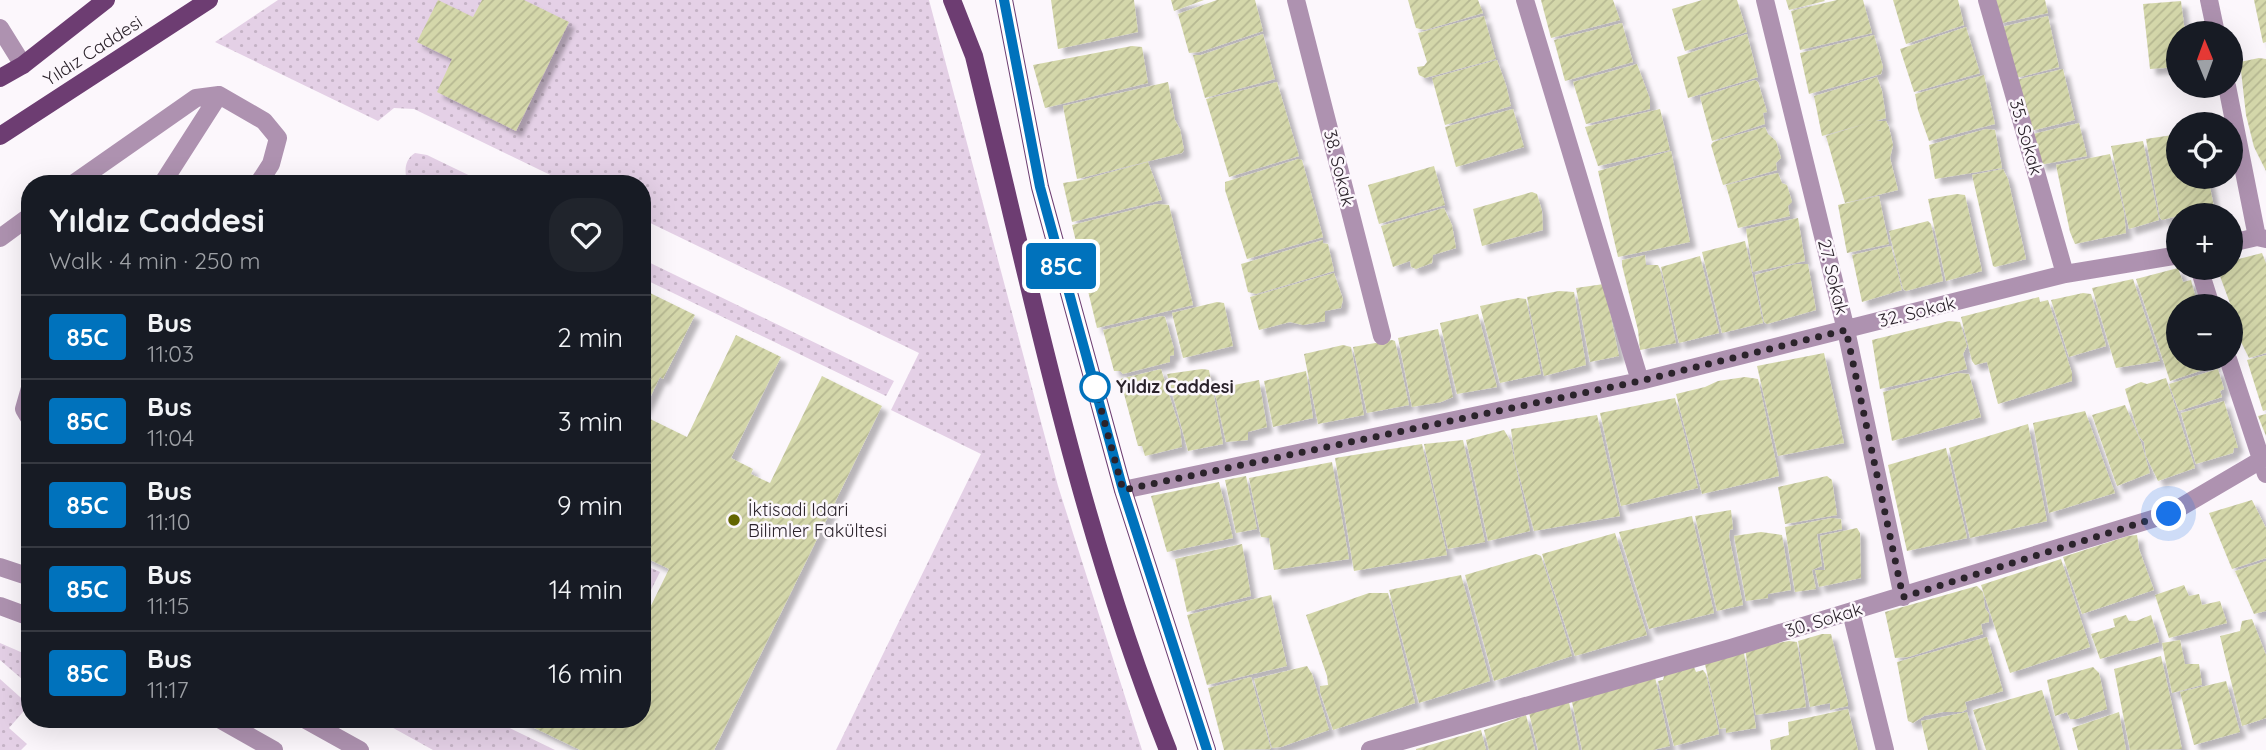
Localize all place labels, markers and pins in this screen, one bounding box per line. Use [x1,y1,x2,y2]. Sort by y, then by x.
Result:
marker: Yıldız Caddesi [1080,372,1110,402]
place label: Yıldız Caddesi [1116,375,1234,398]
place label: İktisadi Idari Bilimler Fakültesi [748,498,887,542]
marker: İktisadi Idari Bilimler Fakültesi [726,512,742,528]

